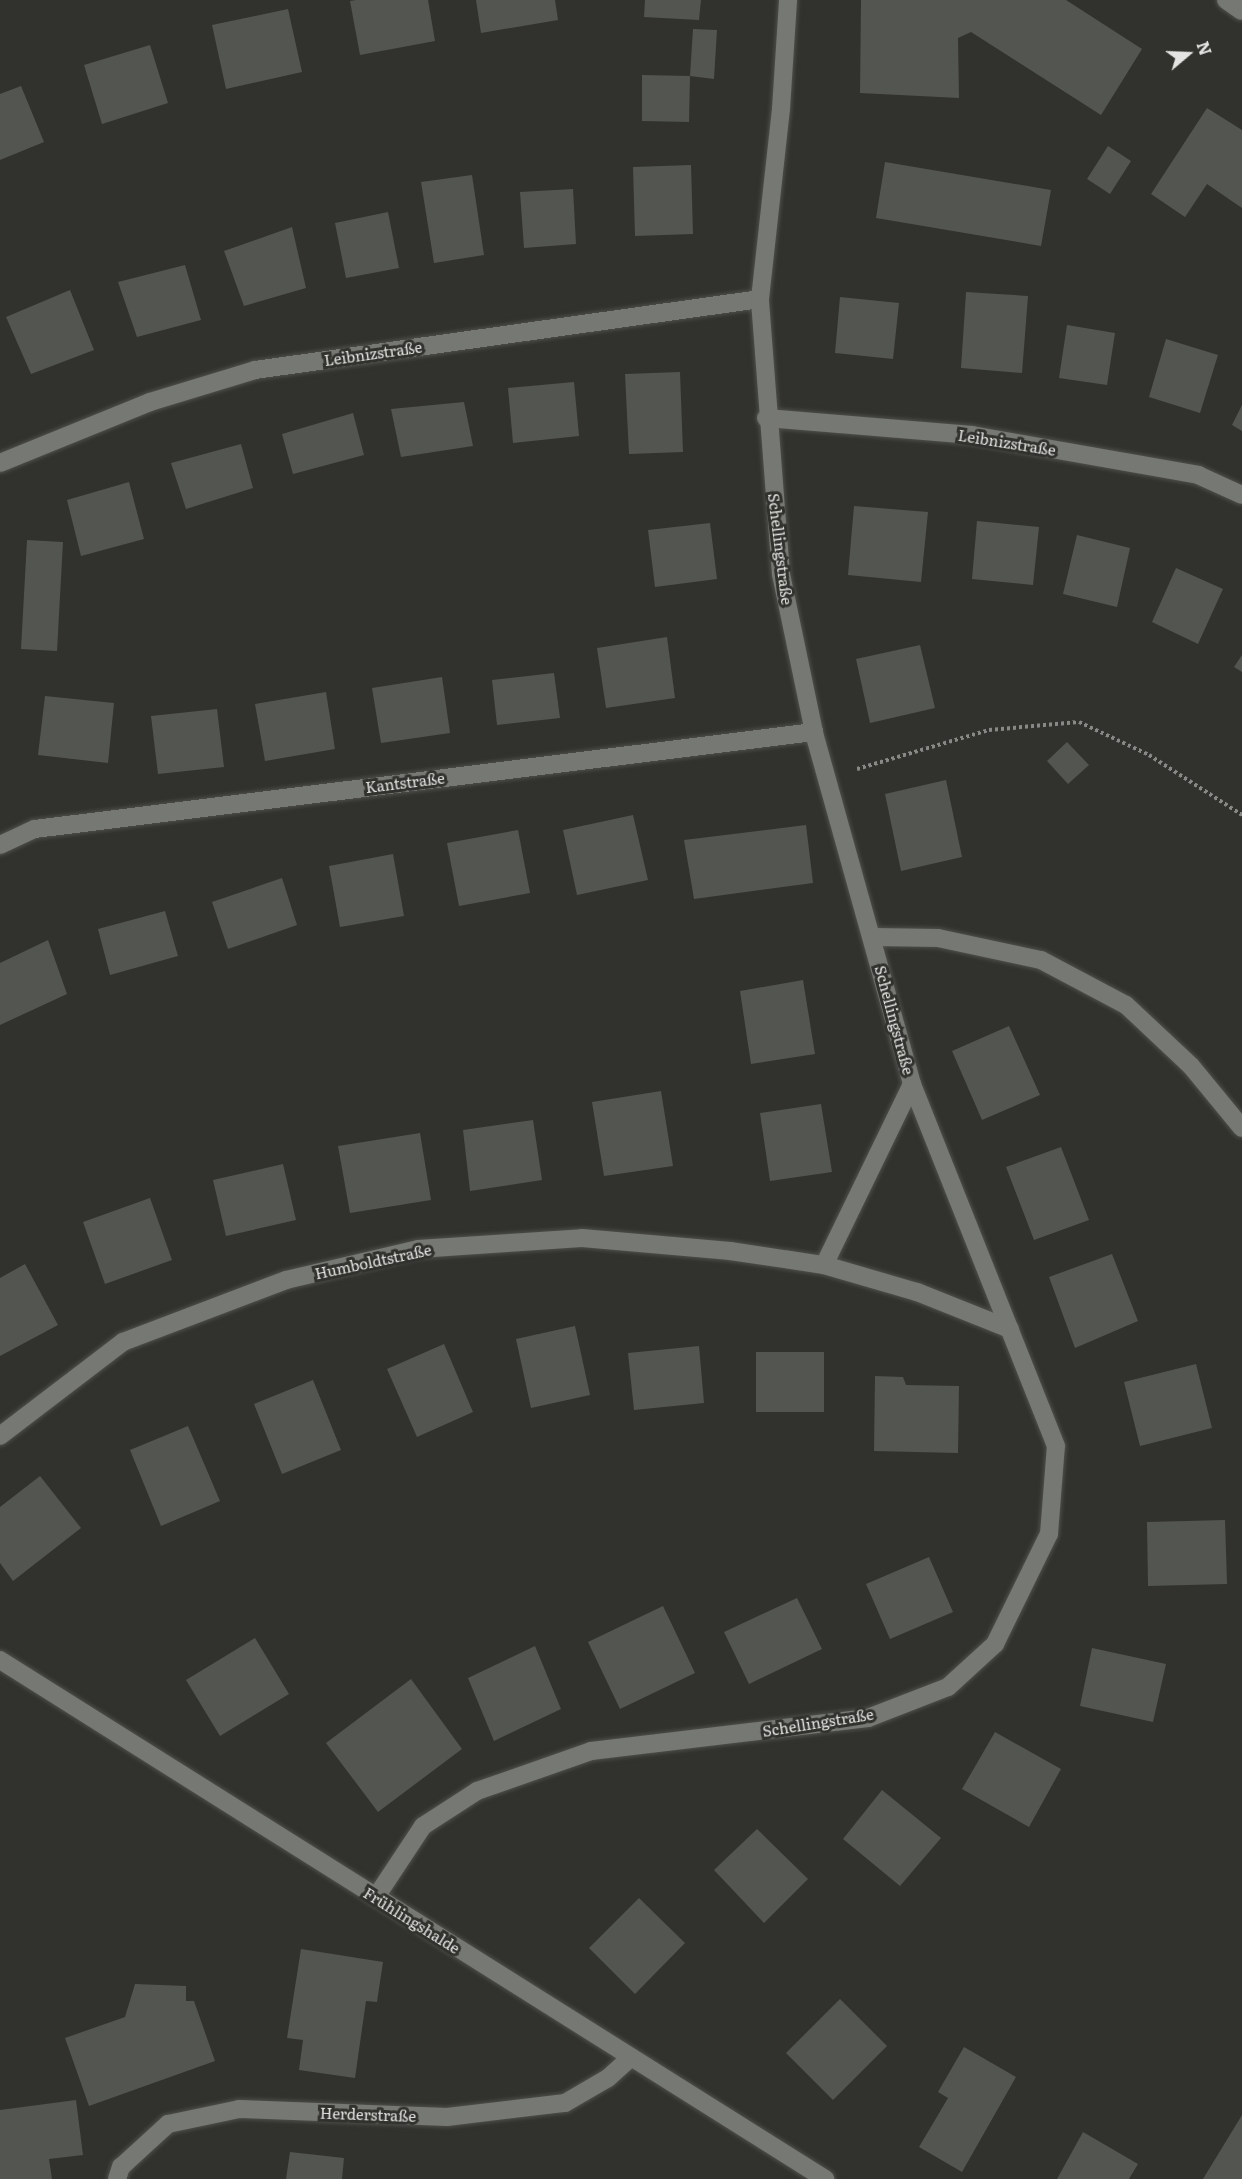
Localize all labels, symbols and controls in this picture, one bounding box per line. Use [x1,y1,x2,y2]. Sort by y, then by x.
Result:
north arrow [1158,24,1218,84]
text: N [1191,38,1219,58]
street label: Leibnizstraße [323,337,423,369]
street label: Leibnizstraße [957,425,1057,459]
street label: Schellingstraße [765,492,797,606]
street label: Kantstraße [364,768,446,796]
street label: Schellingstraße [872,963,918,1077]
street label: Humboldtstraße [313,1240,433,1282]
street label: Schellingstraße [761,1704,875,1740]
street label: Frühlingshalde [361,1883,463,1957]
street label: Herderstraße [320,2103,416,2125]

